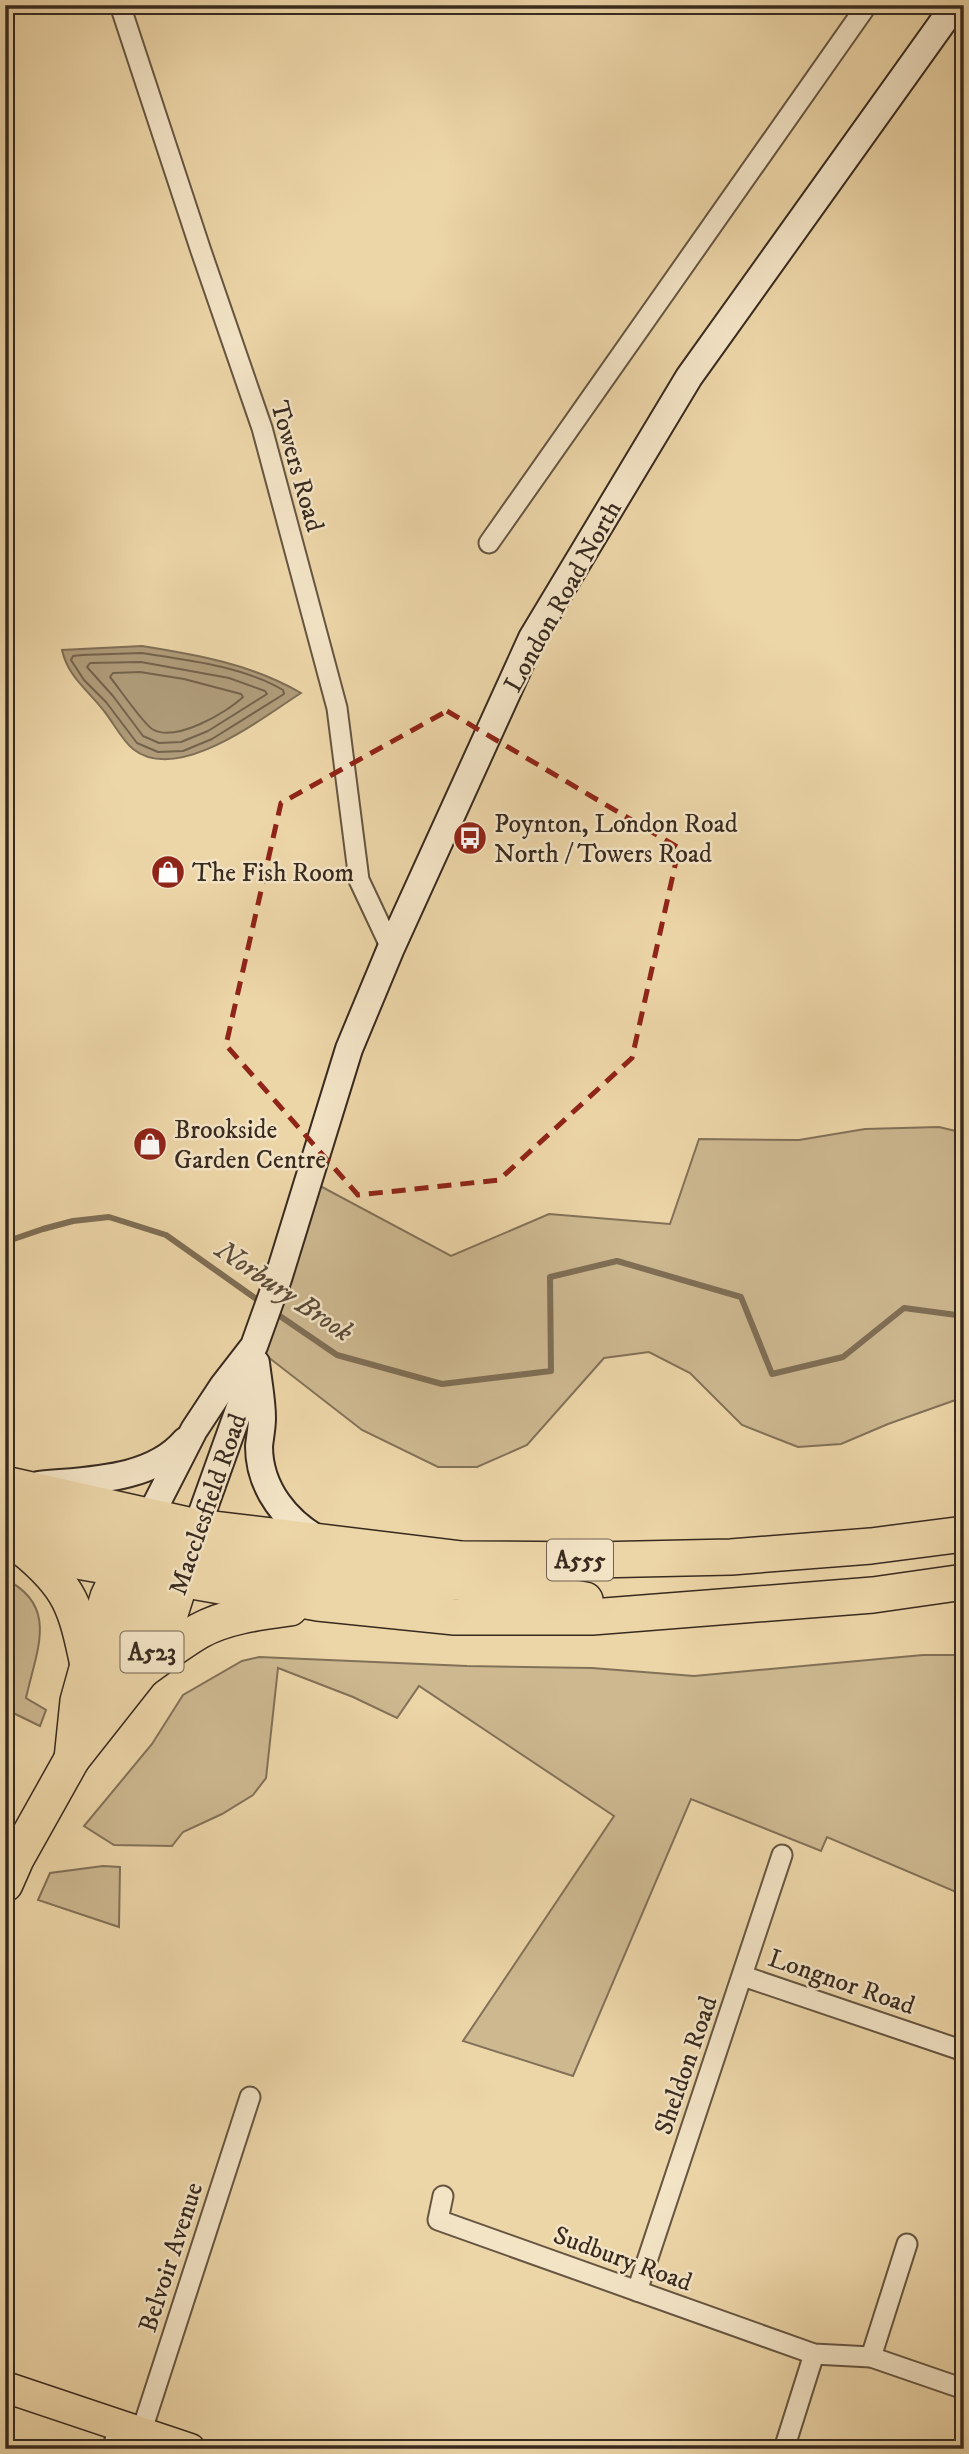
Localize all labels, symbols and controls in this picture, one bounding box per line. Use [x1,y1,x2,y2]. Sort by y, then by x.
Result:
street label: Towers Road [262,397,331,536]
street label: London Road North [497,495,630,698]
place label: Poynton, London Road North / Towers Road [494,808,738,871]
bus stop icon: Poynton, London Road North / Towers Road [451,819,489,857]
shop icon: The Fish Room [149,853,187,891]
place label: The Fish Room [192,857,354,890]
place label: Brookside Garden Centre [174,1114,326,1177]
shop icon: Brookside Garden Centre [131,1125,169,1163]
water label: Norbury Brook [207,1231,360,1350]
street label: Macclesfield Road [162,1409,255,1600]
road number: A555 [547,1540,613,1580]
road number: A523 [120,1632,184,1672]
street label: Longnor Road [764,1942,919,2023]
street label: Sheldon Road [647,1992,726,2139]
street label: Belvoir Avenue [132,2178,211,2337]
street label: Sudbury Road [549,2219,696,2300]

